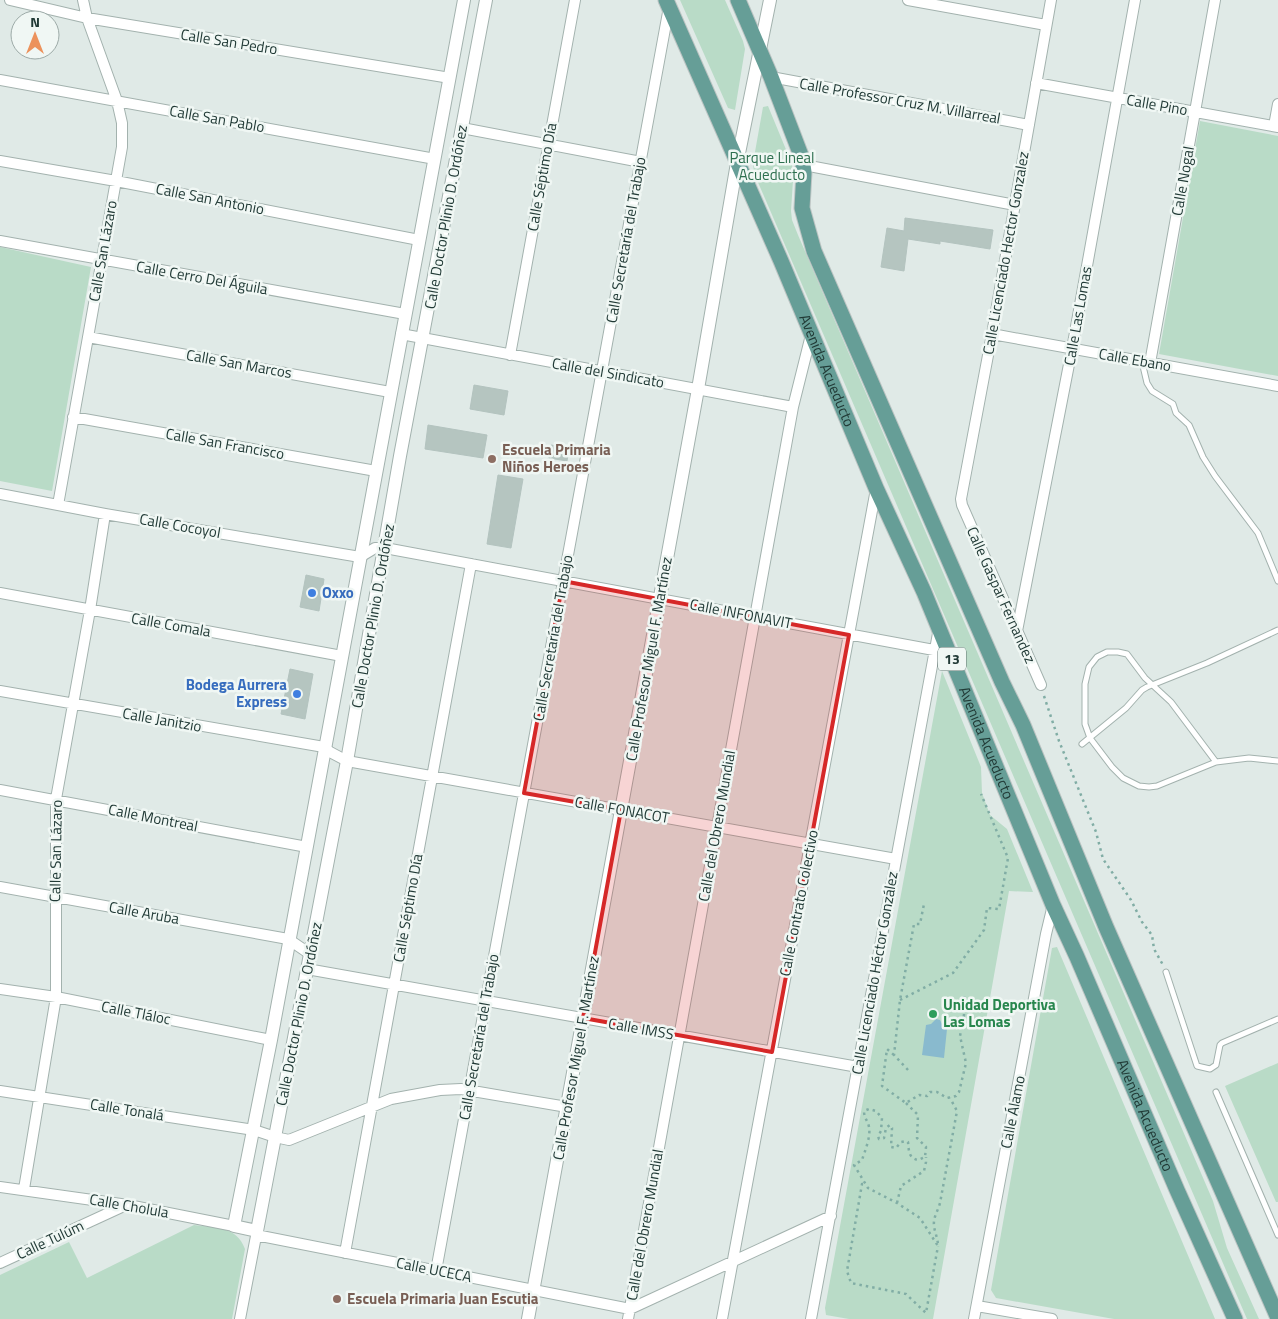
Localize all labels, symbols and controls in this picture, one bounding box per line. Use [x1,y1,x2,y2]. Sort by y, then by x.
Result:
north arrow [10,10,60,60]
text: N [30,11,40,32]
street label: Calle San Pedro [179,22,279,61]
street label: Calle Professor Cruz M. Villarreal [798,71,1002,130]
street label: Calle Pino [1125,88,1190,121]
street label: Calle San Pablo [168,99,266,138]
street label: Calle Séptimo Día [521,120,562,233]
street label: Calle Doctor Plinio D. Ordóñez [418,123,473,311]
street label: Calle Nogal [1165,144,1200,217]
park label: Parque Lineal Acueducto [729,146,815,186]
street label: Calle Licenciado Hector Gonzalez [976,149,1035,356]
street label: Calle Secretaría del Trabajo [600,155,651,325]
street label: Calle San Antonio [154,177,266,220]
street label: Calle San Lázaro [82,198,123,303]
street label: Calle Cerro Del Águila [134,255,270,300]
street label: Calle Las Lomas [1057,264,1098,367]
street label: Avenida Acueducto [794,311,861,430]
street label: Calle Ebano [1097,342,1173,377]
street label: Calle San Marcos [184,343,294,384]
street label: Calle del Sindicato [550,351,666,394]
street label: Calle San Francisco [164,422,286,465]
place label: Escuela Primaria Niños Heroes [502,438,611,478]
marker: Escuela Primaria Niños Heroes [486,453,498,465]
street label: Calle Cocoyol [138,507,223,544]
street label: Calle Doctor Plinio D. Ordóñez [345,522,400,710]
street label: Calle Gaspar Fernandez [961,523,1042,667]
street label: Calle Secretaría del Trabajo [527,553,578,723]
street label: Calle Profesor Miguel F. Martínez [619,555,678,763]
place label: Oxxo [322,581,354,604]
marker: Oxxo [306,587,318,599]
street label: Calle INFONAVIT [688,592,794,635]
street label: Calle Comala [129,606,213,643]
road number: 13 [938,648,966,671]
place label: Bodega Aurrera Express [186,673,287,713]
street label: Avenida Acueducto [953,683,1020,803]
marker: Bodega Aurrera Express [291,688,303,700]
street label: Calle Janitzio [121,701,204,738]
street label: Calle del Obrero Mundial [692,748,741,903]
street label: Calle FONACOT [573,790,671,829]
street label: Calle Montreal [106,798,200,837]
street label: Calle San Lázaro [43,799,68,902]
street label: Calle Contrato Colectivo [773,828,824,978]
street label: Calle Séptimo Día [387,851,428,964]
street label: Calle Licenciado Héctor González [845,869,904,1076]
street label: Calle Aruba [107,895,182,930]
street label: Calle Doctor Plinio D. Ordóñez [269,920,328,1108]
street label: Calle Secretaría del Trabajo [453,952,504,1122]
street label: Calle Profesor Miguel F. Martínez [546,954,605,1162]
place label: Unidad Deportiva Las Lomas [943,993,1056,1033]
street label: Calle Tláloc [99,995,173,1031]
marker: Unidad Deportiva Las Lomas [927,1008,939,1020]
street label: Calle IMSS [607,1011,676,1046]
street label: Avenida Acueducto [1111,1055,1180,1175]
street label: Calle Álamo [994,1073,1031,1150]
street label: Calle Tonalá [88,1092,166,1127]
street label: Calle del Obrero Mundial [620,1147,669,1302]
street label: Calle Cholula [88,1187,171,1224]
street label: Calle Tulúm [12,1214,87,1265]
street label: Calle UCECA [394,1251,474,1288]
place label: Escuela Primaria Juan Escutia [347,1287,539,1310]
marker: Escuela Primaria Juan Escutia [331,1293,343,1305]

